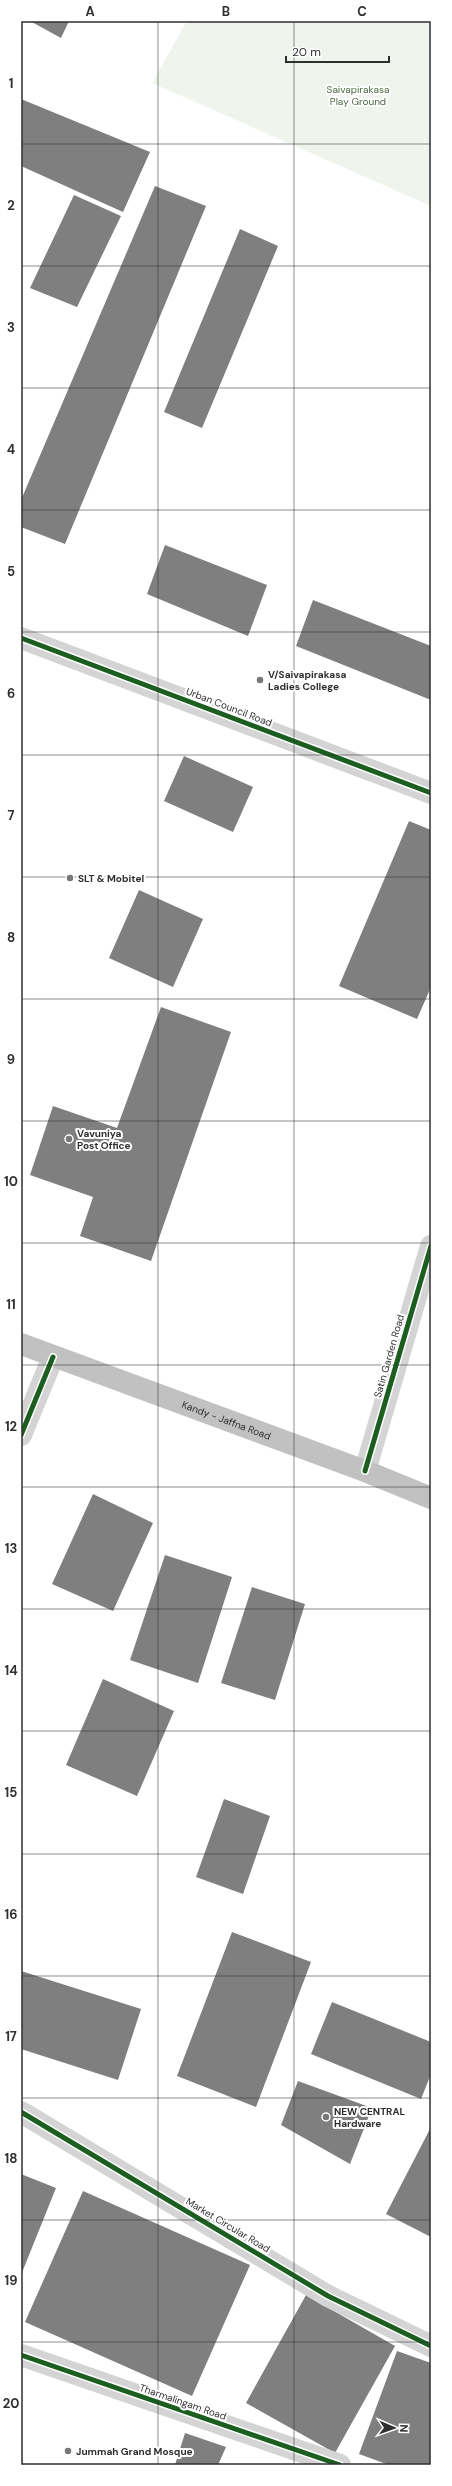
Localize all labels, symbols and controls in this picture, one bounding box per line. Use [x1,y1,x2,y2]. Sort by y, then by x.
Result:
text: A [85,3,95,20]
text: B [222,3,230,20]
text: C [357,3,367,20]
scale bar [286,38,389,64]
text: 20 m [292,44,321,60]
text: 1 [9,75,13,92]
park label: Saivapirakasa Play Ground [327,83,389,108]
text: 2 [7,197,15,214]
text: 3 [7,319,15,336]
text: 4 [7,441,15,458]
text: 5 [7,563,15,580]
place label: V/Saivapirakasa Ladies College [268,668,346,693]
marker: V/Saivapirakasa Ladies College [255,675,265,685]
text: 6 [7,685,15,702]
street label: Urban Council Road [184,685,274,729]
text: 7 [8,807,15,824]
place label: SLT & Mobitel [78,872,144,885]
marker: SLT & Mobitel [65,873,75,883]
text: 8 [7,929,15,946]
text: 9 [7,1051,15,1068]
place label: Vavuniya Post Office [77,1127,131,1152]
marker: Vavuniya Post Office [64,1134,74,1144]
text: 10 [4,1173,18,1190]
text: 11 [6,1296,16,1313]
street label: Satin Garden Road [371,1313,407,1399]
street label: Kandy - Jaffna Road [180,1397,273,1442]
text: 12 [5,1418,17,1435]
text: 13 [5,1540,17,1557]
text: 14 [4,1662,18,1679]
text: 15 [5,1784,17,1801]
text: 16 [5,1906,17,1923]
text: 17 [5,2028,17,2045]
place label: NEW CENTRAL Hardware [334,2105,406,2130]
marker: NEW CENTRAL Hardware [321,2112,331,2122]
text: 18 [5,2150,17,2167]
street label: Market Circular Road [183,2195,273,2255]
text: 19 [5,2272,18,2289]
street label: Tharmalingam Road [138,2381,228,2423]
text: 20 [3,2395,19,2412]
north arrow [374,2408,414,2448]
text: N [397,2424,411,2433]
place label: Jummah Grand Mosque [76,2445,193,2458]
marker: Jummah Grand Mosque [63,2446,73,2456]

